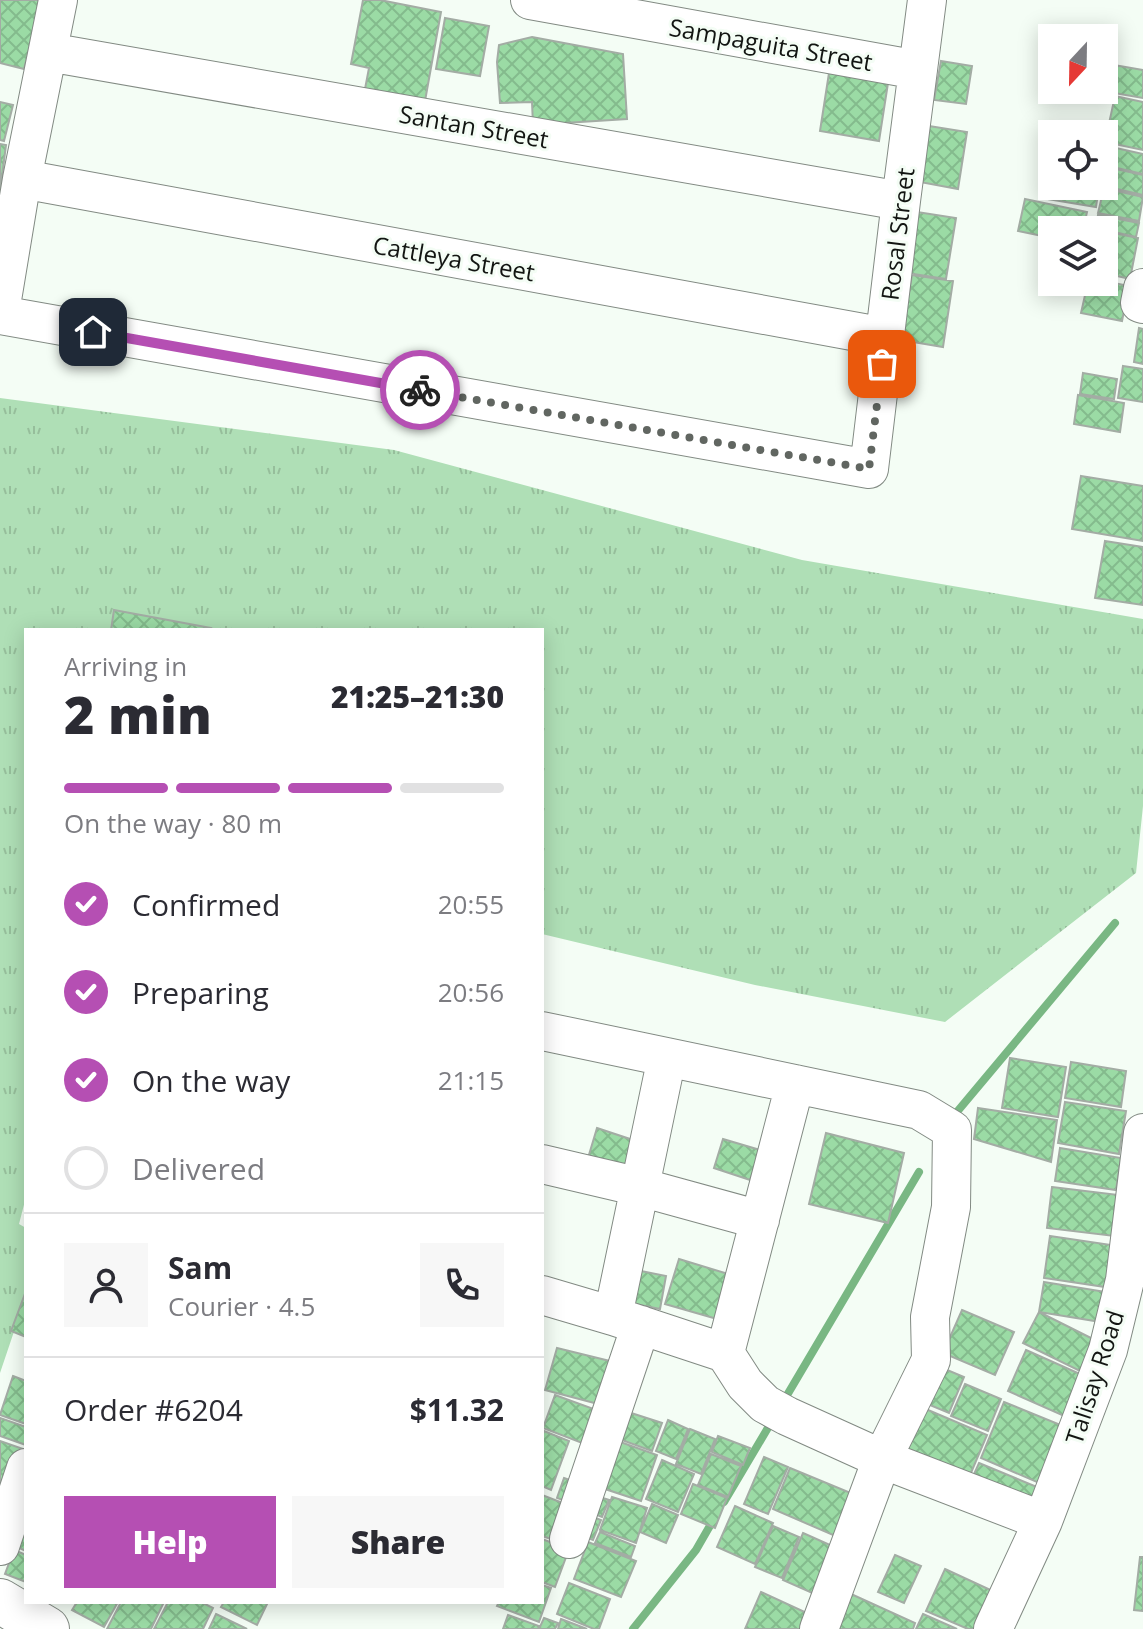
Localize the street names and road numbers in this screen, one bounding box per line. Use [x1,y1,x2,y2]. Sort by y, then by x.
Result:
street label: Sampaguita Street [667,10,875,78]
street label: Santan Street [397,97,551,155]
street label: Rosal Street [872,166,922,302]
street label: Cattleya Street [371,228,537,288]
street label: Talisay Road [1057,1306,1131,1448]

